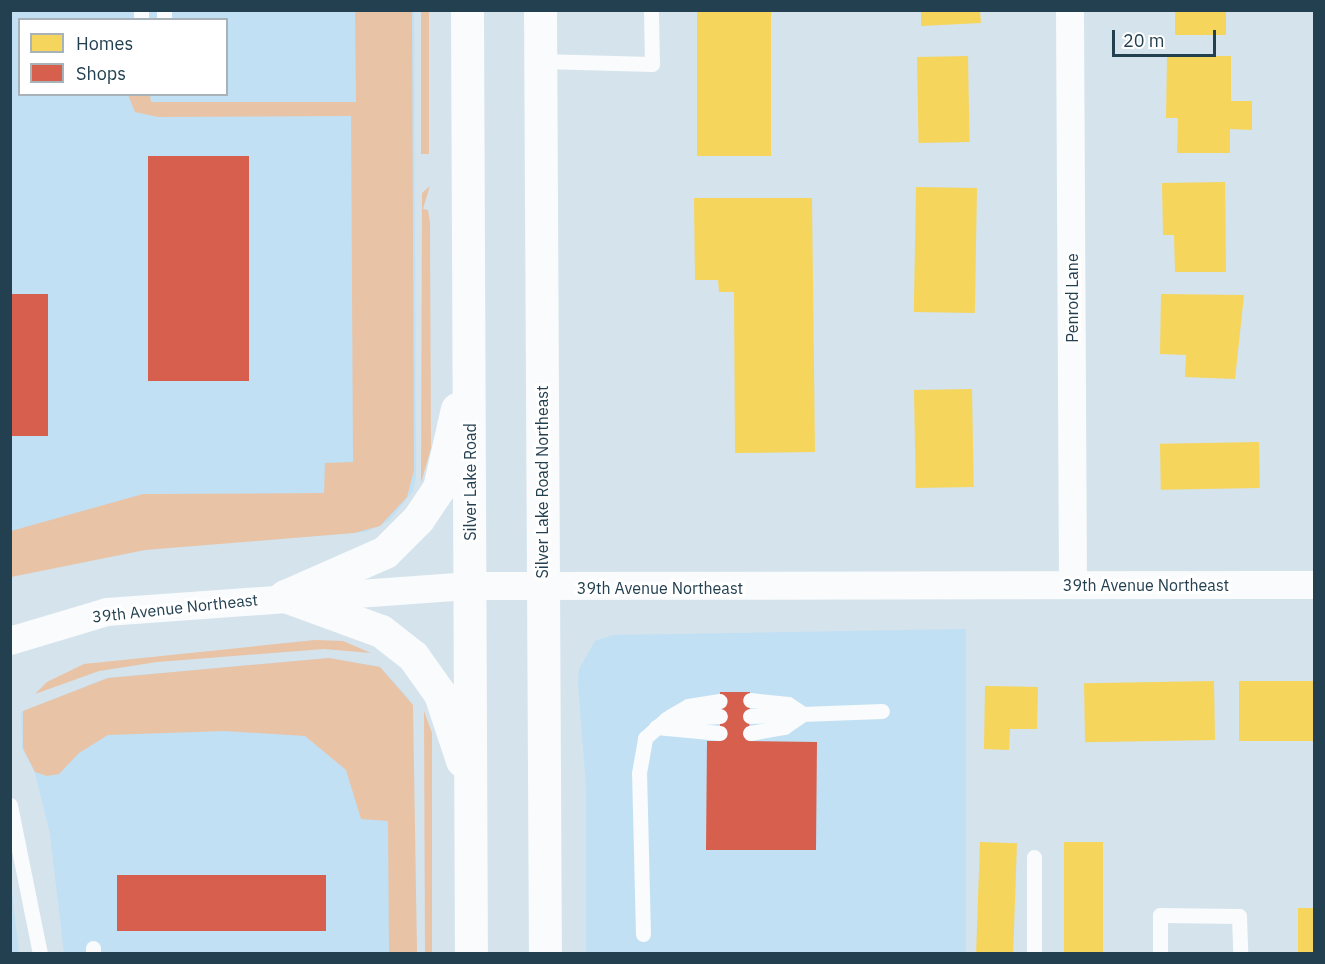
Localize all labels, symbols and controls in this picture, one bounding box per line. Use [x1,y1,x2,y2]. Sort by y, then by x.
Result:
legend [18,18,228,96]
scale bar [1115,18,1218,56]
text: 20 m [1123,29,1165,52]
text: Homes [76,32,133,55]
text: Shops [76,62,126,85]
street label: Penrod Lane [1062,253,1082,343]
street label: Silver Lake Road Northeast [532,385,552,579]
street label: Silver Lake Road [460,423,480,541]
street label: 39th Avenue Northeast [1063,575,1229,595]
street label: 39th Avenue Northeast [577,578,743,598]
street label: 39th Avenue Northeast [91,590,259,626]

